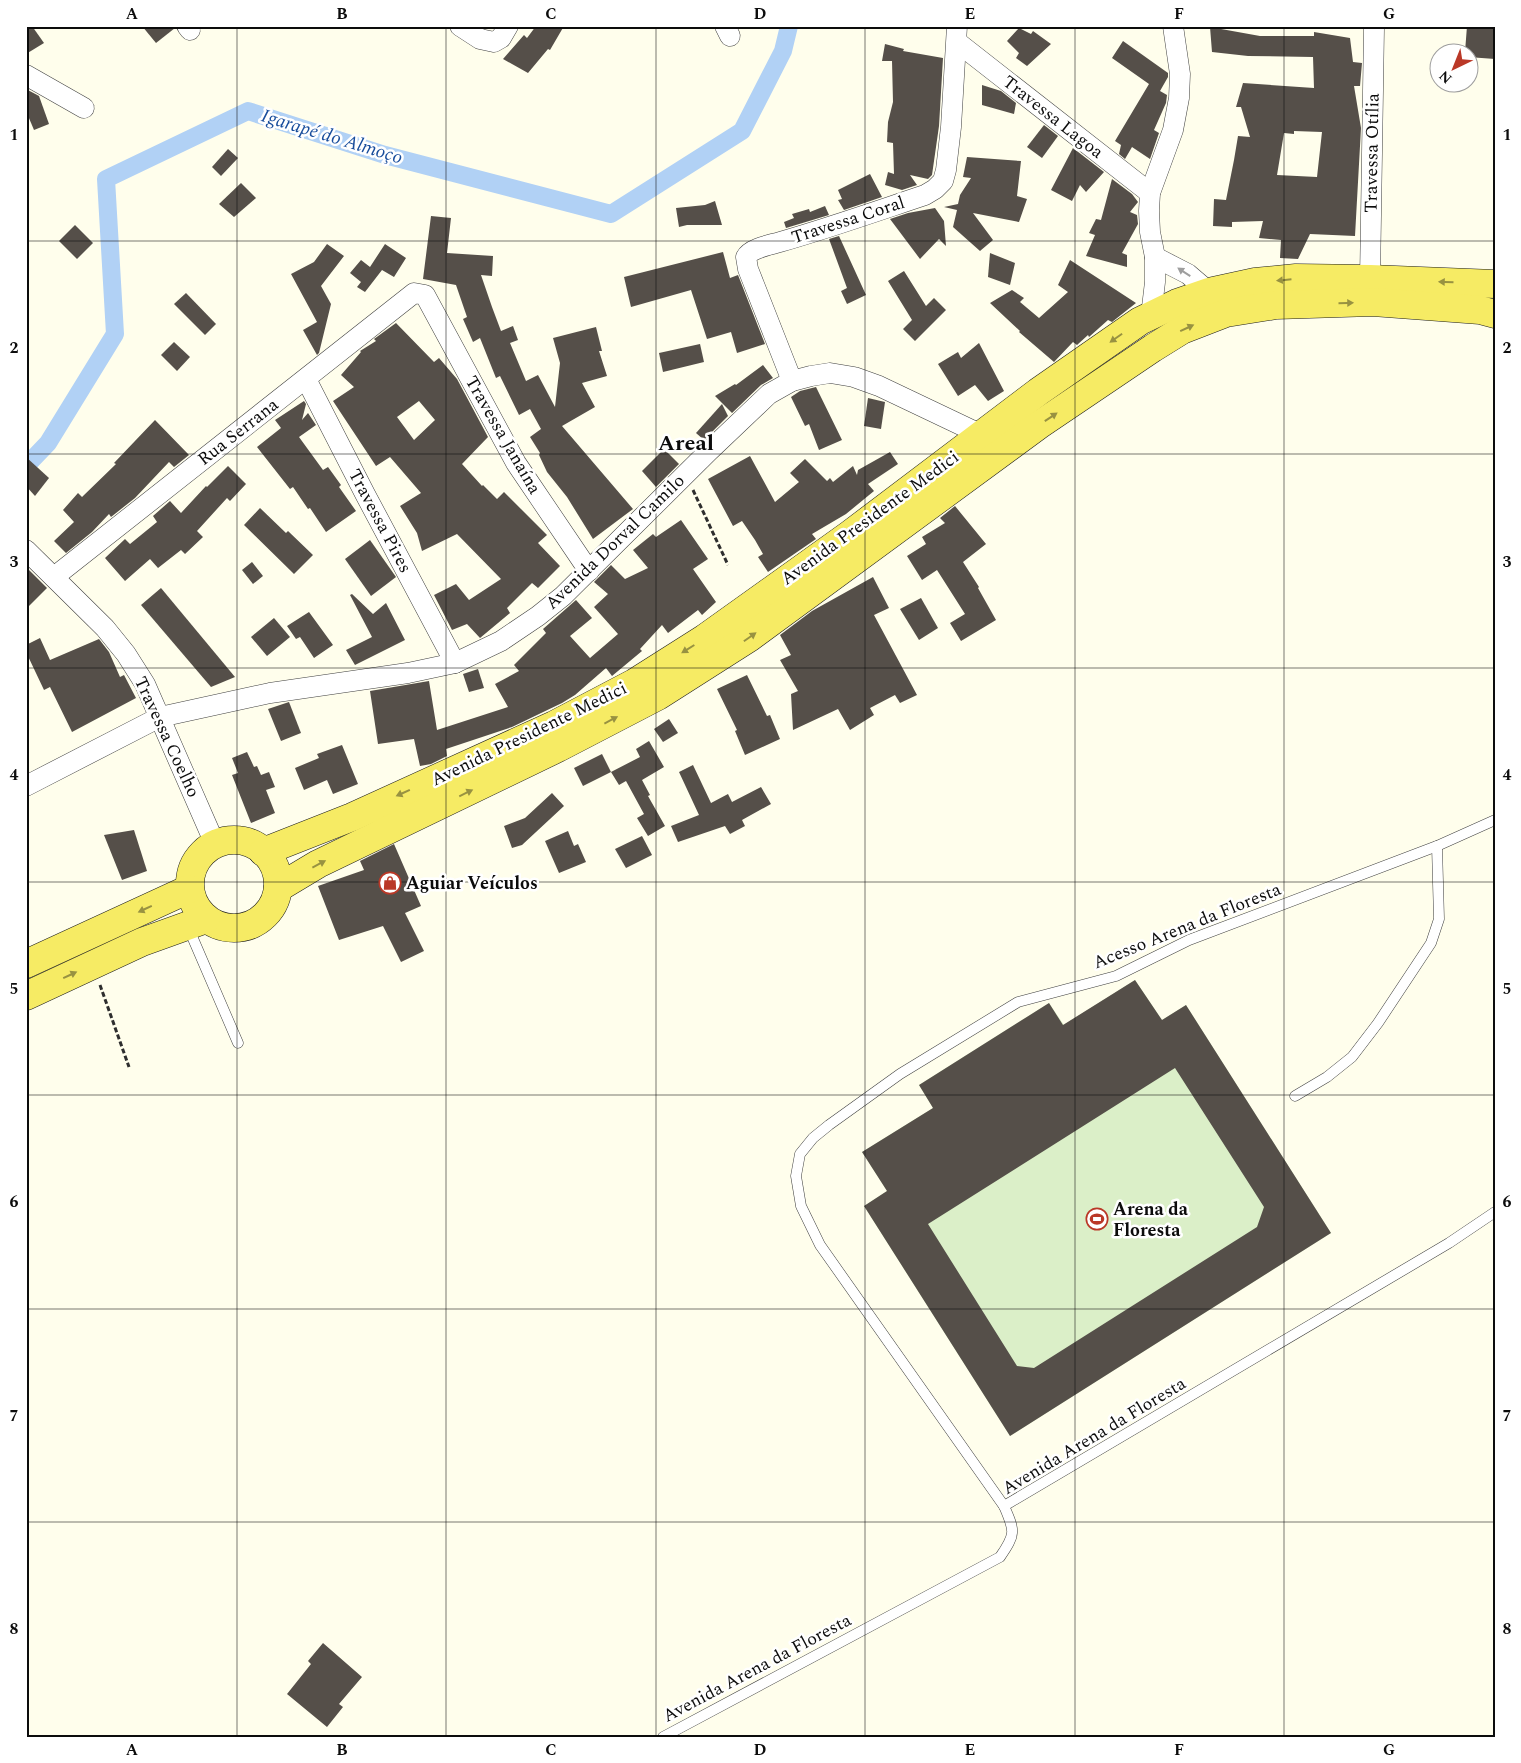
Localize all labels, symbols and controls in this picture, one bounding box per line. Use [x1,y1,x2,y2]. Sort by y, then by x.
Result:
text: A [126,2,139,26]
text: B [336,2,348,26]
text: C [545,2,557,26]
text: D [754,2,767,26]
text: E [965,2,975,26]
text: F [1174,2,1184,26]
text: G [1383,2,1395,26]
north arrow [1428,42,1478,92]
text: N [1434,66,1457,89]
street label: Travessa Lagoa [997,69,1110,165]
street label: Travessa Otília [1357,93,1387,213]
water label: Igarapé do Almoço [258,102,406,172]
text: 1 [10,123,18,147]
text: 1 [1503,123,1511,147]
street label: Travessa Coral [788,189,908,251]
one-way arrow [1177,267,1190,277]
one-way arrow [1275,276,1291,284]
one-way arrow [1438,277,1454,285]
one-way arrow [1338,299,1354,307]
one-way arrow [1180,324,1194,332]
one-way arrow [1109,333,1123,343]
text: 2 [10,336,19,360]
text: 2 [1503,336,1512,360]
street label: Travessa Janaína [458,371,548,500]
street label: Rua Serrana [192,392,284,472]
one-way arrow [1044,412,1058,422]
district label: Areal [658,427,714,460]
street label: Avenida Presidente Medici [775,444,965,592]
street label: Travessa Pires [341,464,419,578]
street label: Avenida Dorval Camilo [539,468,691,616]
text: 3 [10,550,19,574]
text: 3 [1503,550,1512,574]
one-way arrow [744,632,757,642]
one-way arrow [681,644,695,653]
street label: Travessa Coelho [127,672,207,802]
street label: Avenida Presidente Medici [427,675,631,793]
one-way arrow [604,716,618,724]
text: 4 [10,763,19,787]
text: 4 [1503,763,1512,787]
one-way arrow [459,789,473,797]
one-way arrow [396,790,410,798]
one-way arrow [312,860,327,868]
place label: Aguiar Veículos [406,870,538,897]
shop icon: Aguiar Veículos [378,871,402,895]
street label: Acesso Arena da Floresta [1089,876,1285,976]
one-way arrow [138,906,152,914]
one-way arrow [63,971,78,980]
text: 5 [10,977,18,1001]
text: 5 [1503,977,1511,1001]
text: 6 [10,1190,19,1214]
text: 6 [1503,1190,1512,1214]
place label: Arena da Floresta [1113,1196,1189,1244]
sports icon: Arena da Floresta [1085,1207,1109,1231]
street label: Avenida Arena da Floresta [997,1370,1191,1502]
text: 7 [10,1404,19,1428]
text: 7 [1503,1404,1512,1428]
street label: Avenida Arena da Floresta [658,1607,856,1729]
text: 8 [10,1617,19,1641]
text: 8 [1503,1617,1512,1641]
text: A [126,1738,139,1762]
text: B [336,1738,348,1762]
text: C [545,1738,557,1762]
text: D [754,1738,767,1762]
text: E [965,1738,975,1762]
text: F [1174,1738,1184,1762]
text: G [1383,1738,1395,1762]

